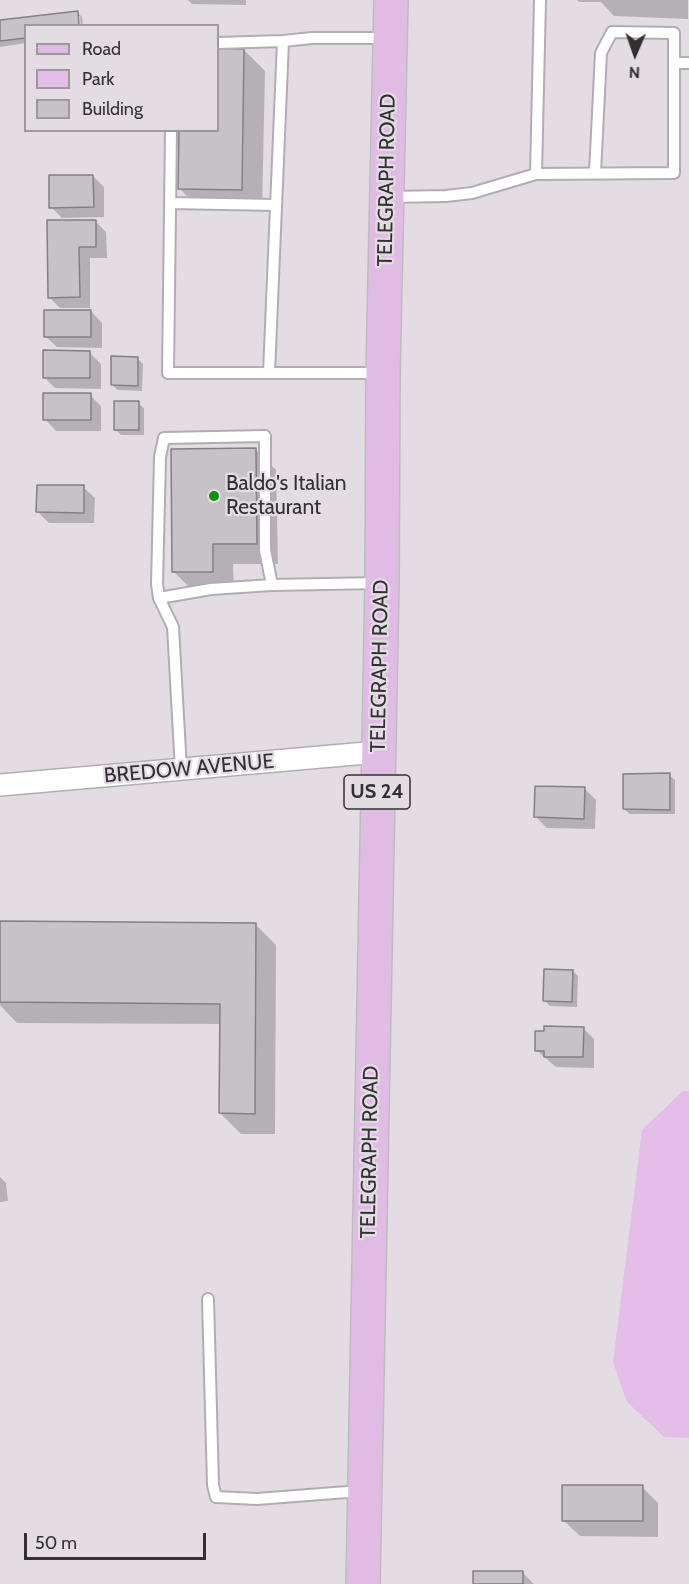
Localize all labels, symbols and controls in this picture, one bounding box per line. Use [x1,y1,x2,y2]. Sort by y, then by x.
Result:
legend [24,24,219,132]
north arrow [605,24,665,84]
text: Road [82,38,121,60]
text: N [628,63,640,82]
text: Park [82,68,114,90]
street label: TELEGRAPH ROAD [373,93,401,267]
text: Building [82,98,143,120]
place label: Baldo's Italian Restaurant [226,471,347,521]
marker: Baldo's Italian Restaurant [207,489,221,503]
street label: TELEGRAPH ROAD [366,579,394,753]
street label: BREDOW AVENUE [103,749,275,789]
road number: US 24 [344,775,410,809]
street label: TELEGRAPH ROAD [356,1065,384,1239]
scale bar [27,1521,208,1559]
text: 50 m [35,1532,77,1554]

